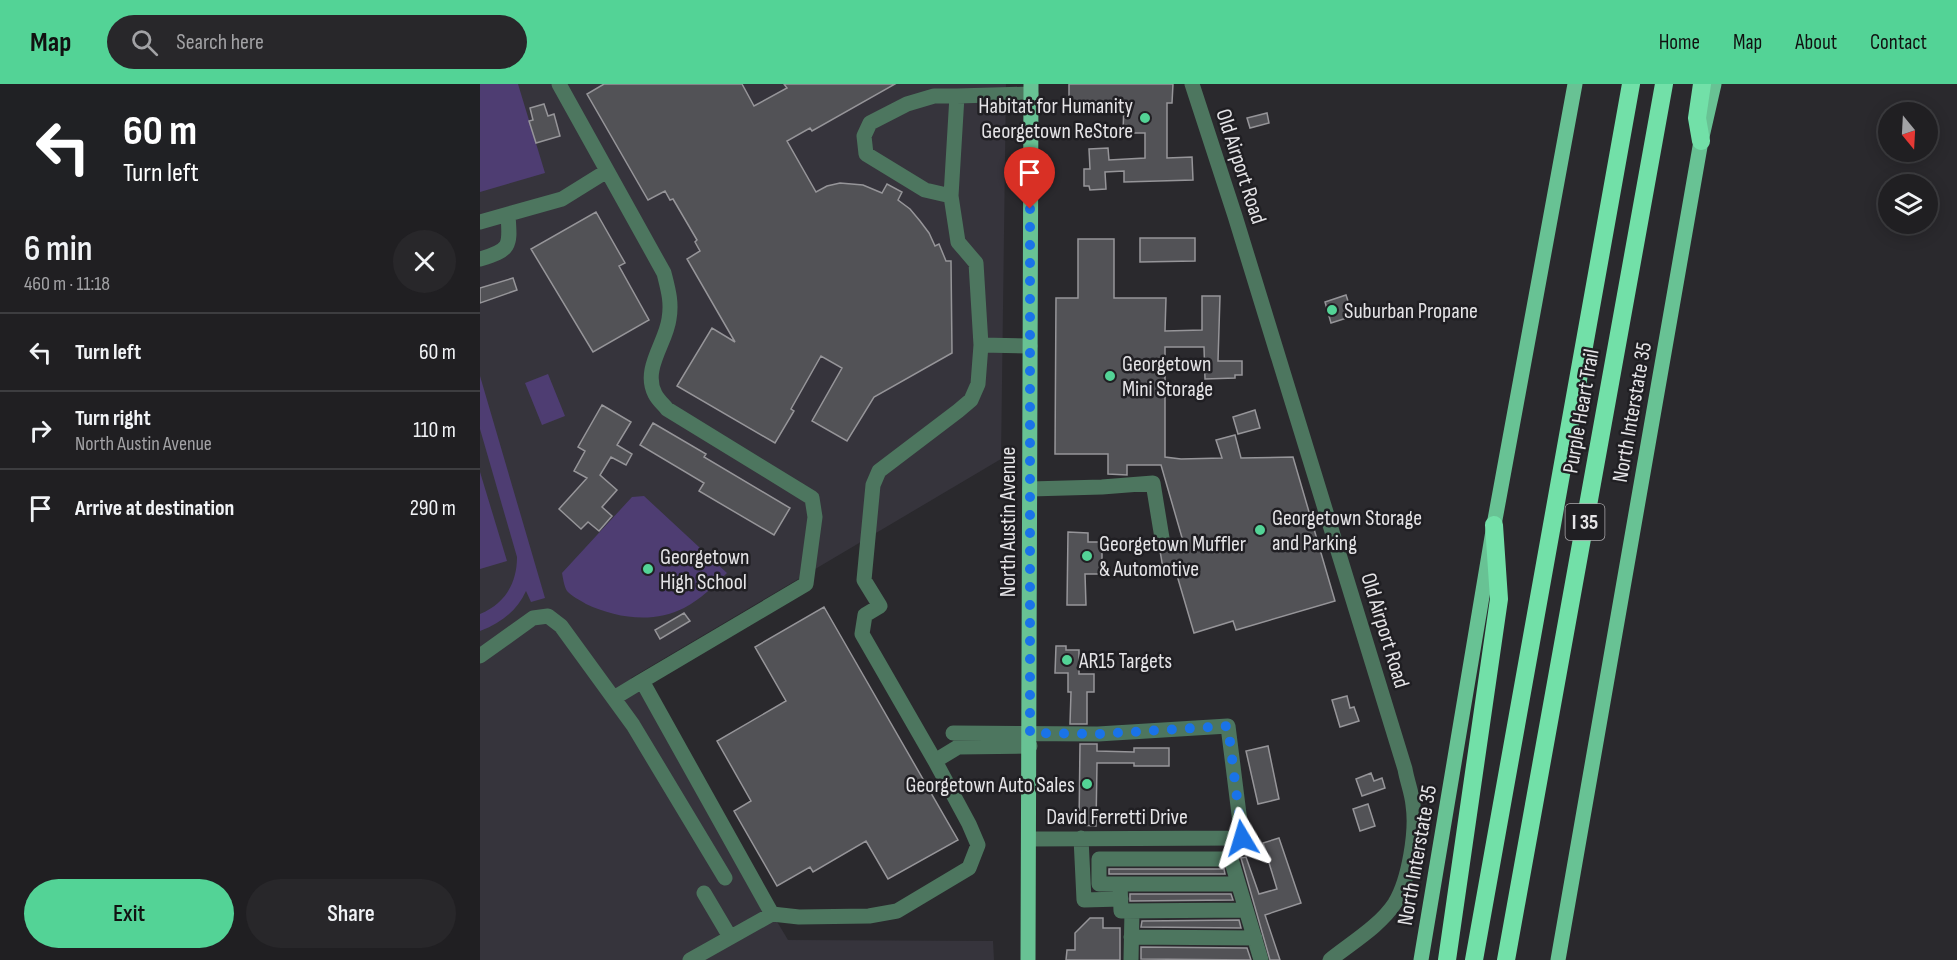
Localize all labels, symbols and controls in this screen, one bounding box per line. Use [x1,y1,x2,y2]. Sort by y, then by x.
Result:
search box [107,15,527,69]
text: Map [30,26,71,59]
icon: search [128,26,161,59]
text: Search here [176,29,264,56]
text: Home [1659,30,1700,55]
text: Map [1733,30,1762,55]
text: About [1795,30,1837,55]
text: Contact [1870,30,1927,55]
place label: Habitat for Humanity Georgetown ReStore [978,93,1134,145]
north arrow [1878,102,1938,162]
map controls [1878,102,1938,234]
text: 60 m [123,106,197,157]
street label: Old Airport Road [1209,106,1272,227]
icon: left [24,108,102,186]
marker: Habitat for Humanity Georgetown ReStore [1138,111,1152,125]
pin [1004,147,1055,209]
icon: arrive [1013,156,1046,189]
text: Turn left [123,157,199,189]
button: layers [1878,174,1938,234]
text: 6 min [24,228,92,271]
button: close [393,230,456,293]
text: 460 m · 11:18 [24,272,110,296]
place label: Suburban Propane [1344,298,1478,325]
marker: Suburban Propane [1325,303,1339,317]
icon: left [24,336,57,369]
text: Turn left [75,339,141,366]
text: 60 m [419,339,456,366]
street label: North Interstate 35 [1607,340,1658,484]
street label: Purple Heart Trail [1557,347,1606,475]
place label: Georgetown Mini Storage [1122,351,1213,403]
marker: Georgetown Mini Storage [1103,369,1117,383]
text: Turn right [75,405,151,432]
icon: right [24,414,57,447]
text: 110 m [413,417,456,444]
text: North Austin Avenue [75,432,212,456]
street label: North Austin Avenue [995,447,1022,597]
icon: arrive [24,492,57,525]
text: Arrive at destination [75,495,234,522]
text: 290 m [410,495,456,522]
road number: I 35 [1566,504,1604,540]
place label: Georgetown Storage and Parking [1272,505,1422,557]
marker: Georgetown Storage and Parking [1253,523,1267,537]
place label: Georgetown Muffler & Automotive [1099,531,1246,583]
place label: Georgetown High School [660,544,750,596]
marker: Georgetown Muffler & Automotive [1080,549,1094,563]
marker: Georgetown High School [641,562,655,576]
street label: Old Airport Road [1354,570,1415,691]
place label: AR15 Targets [1078,648,1172,675]
marker: AR15 Targets [1060,653,1074,667]
place label: Georgetown Auto Sales [905,772,1075,799]
marker: Georgetown Auto Sales [1080,777,1094,791]
street label: North Interstate 35 [1392,783,1443,927]
street label: David Ferretti Drive [1046,804,1188,831]
position arrow [1210,806,1274,870]
button: Exit [24,879,234,948]
button: Share [246,879,456,948]

